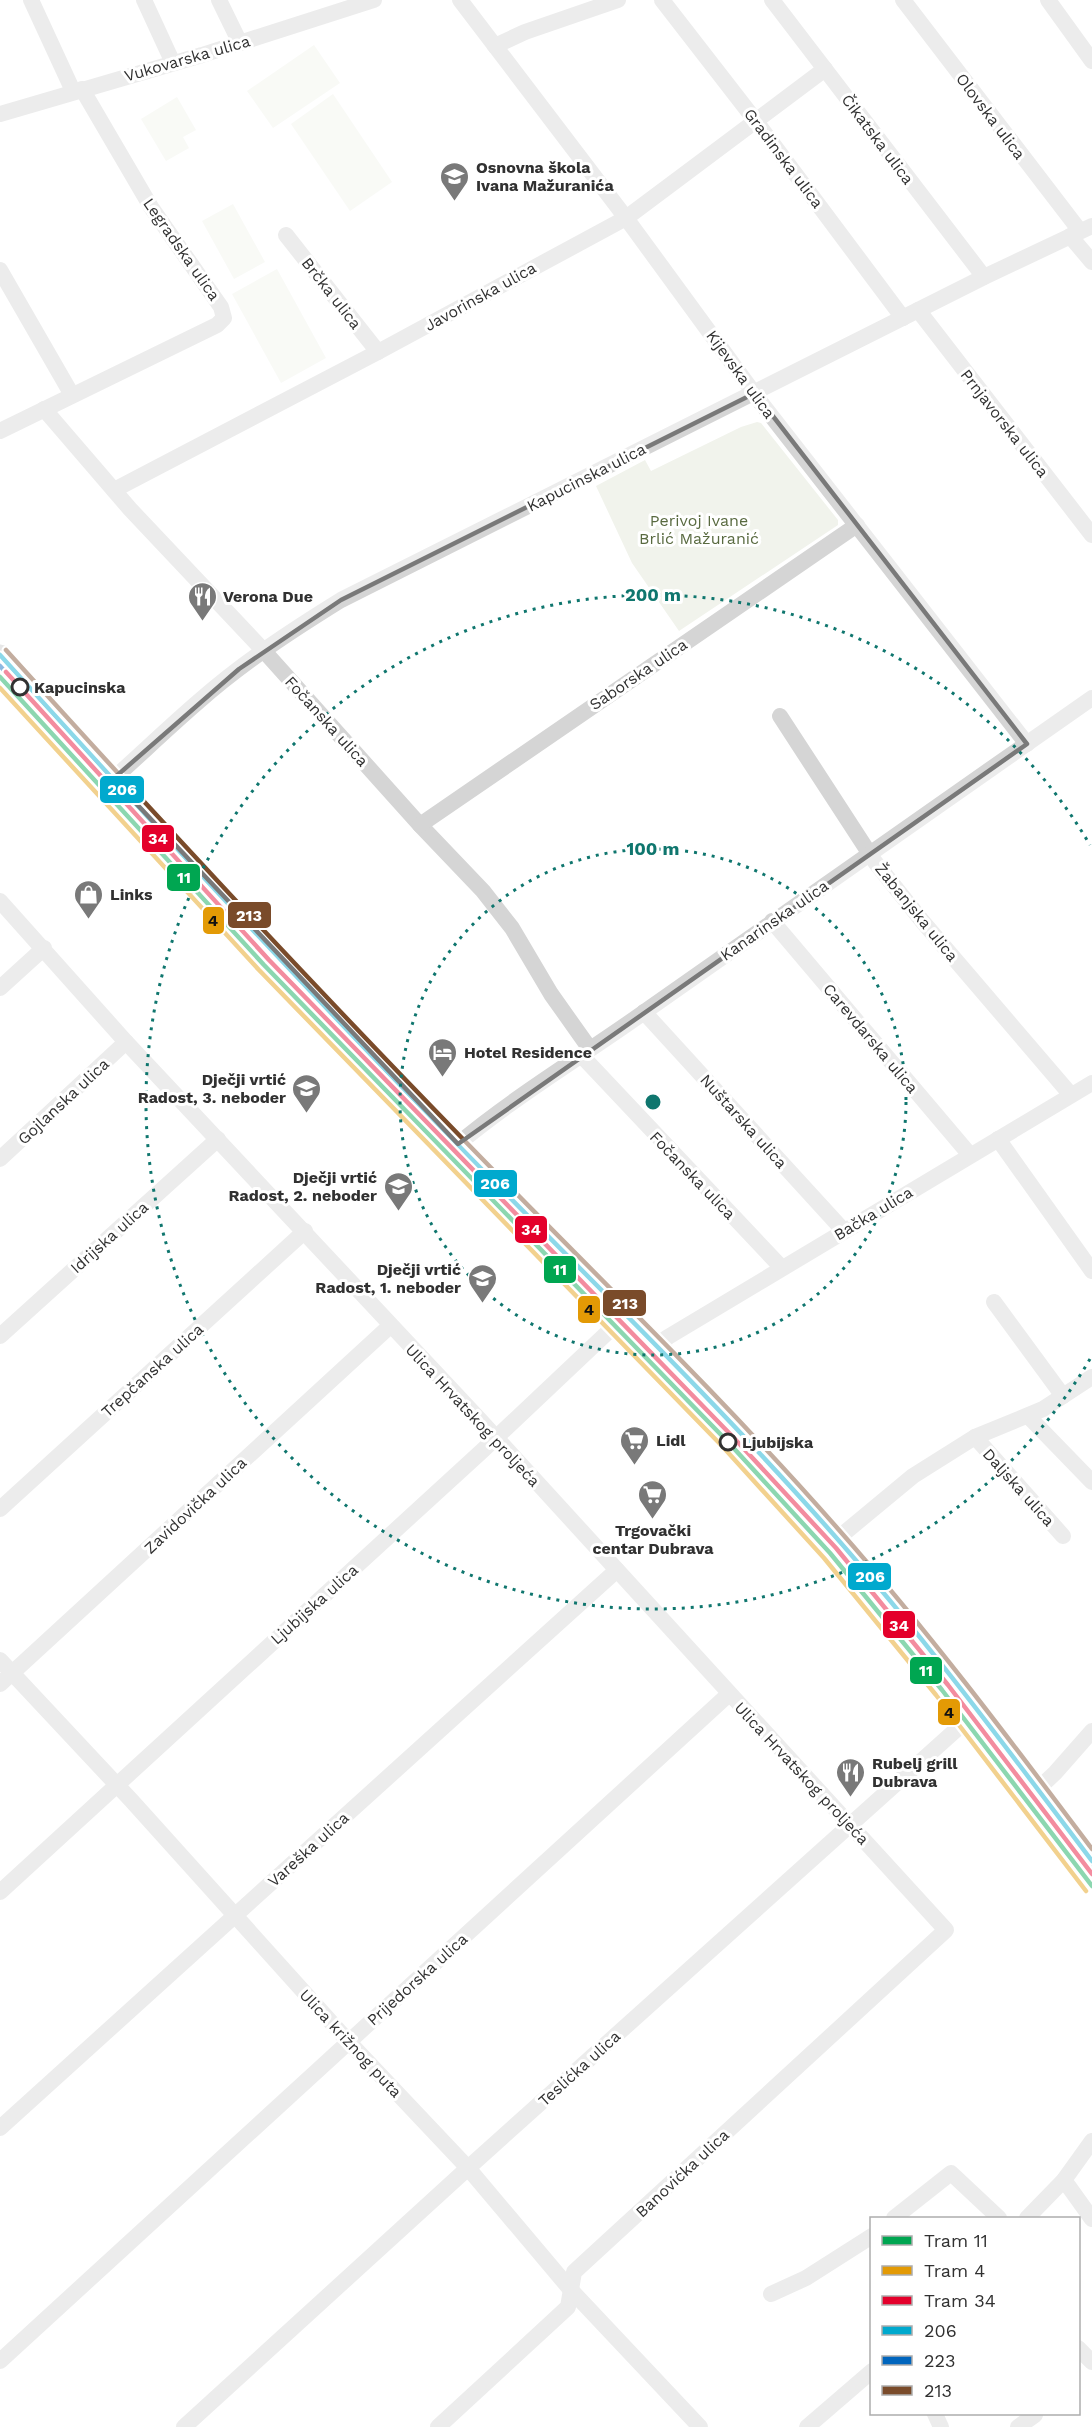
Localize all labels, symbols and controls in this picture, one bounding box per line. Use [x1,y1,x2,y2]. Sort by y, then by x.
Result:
street label: Vukovarska ulica [122,31,252,86]
street label: Olovska ulica [952,69,1029,163]
street label: Čikatska ulica [837,90,918,188]
street label: Gradinska ulica [740,105,827,212]
place label: Osnovna škola Ivana Mažuranića [476,158,614,195]
school or university icon: Osnovna škola Ivana Mažuranića [439,160,471,202]
street label: Legradska ulica [139,194,224,304]
street label: Brčka ulica [298,254,365,333]
street label: Javorinska ulica [421,258,539,335]
street label: Kijevska ulica [702,326,779,422]
street label: Prnjavorska ulica [957,365,1053,481]
street label: Kapucinska ulica [524,439,649,516]
park label: Perivoj Ivane Brlić Mažuranić [639,511,759,548]
restaurant icon: Verona Due [186,580,218,622]
text: 200 m [625,584,681,605]
place label: Verona Due [223,587,313,606]
street label: Saborska ulica [586,635,691,714]
street label: Fočanska ulica [281,672,372,770]
marker: Kapucinska [11,678,29,696]
place label: Kapucinska [34,678,126,697]
line badge: 206 [99,775,145,804]
text: 206 [107,780,137,799]
line badge: 34 [141,824,175,853]
text: 34 [148,829,168,848]
text: 100 m [626,838,680,859]
street label: Žabanjska ulica [871,859,962,965]
line badge: 11 [166,863,201,892]
text: 11 [177,868,191,887]
street label: Kanarinska ulica [717,876,832,965]
shop icon: Links [73,878,105,920]
place label: Links [110,885,153,904]
line badge: 213 [227,901,272,929]
line badge: 4 [202,906,225,935]
text: 213 [236,906,262,925]
text: 4 [208,911,218,930]
street label: Carevdarska ulica [819,980,922,1097]
hotel icon: Hotel Residence [427,1036,459,1078]
place label: Hotel Residence [464,1043,592,1062]
street label: Gojlanska ulica [14,1054,113,1148]
place label: Dječji vrtić Radost, 3. neboder [138,1070,286,1107]
street label: Nuštarska ulica [696,1070,791,1172]
school or university icon: Dječji vrtić Radost, 3. neboder [291,1072,323,1114]
centre of rings [643,1092,663,1112]
street label: Fočanska ulica [646,1127,739,1223]
place label: Dječji vrtić Radost, 2. neboder [229,1168,377,1205]
line badge: 206 [473,1169,518,1198]
school or university icon: Dječji vrtić Radost, 2. neboder [382,1170,414,1212]
text: 206 [480,1174,510,1193]
street label: Bačka ulica [830,1182,916,1244]
street label: Idrijska ulica [66,1197,152,1277]
line badge: 34 [514,1215,548,1244]
text: 34 [521,1220,541,1239]
line badge: 11 [543,1255,577,1284]
place label: Dječji vrtić Radost, 1. neboder [315,1260,461,1297]
text: 11 [553,1260,567,1279]
school or university icon: Dječji vrtić Radost, 1. neboder [466,1262,498,1304]
line badge: 213 [602,1289,647,1317]
text: 213 [612,1294,638,1313]
line badge: 4 [577,1295,601,1324]
text: 4 [584,1300,594,1319]
street label: Trepčanska ulica [97,1320,207,1421]
street label: Ulica Hrvatskog proljeća [401,1340,544,1491]
supermarket icon: Lidl [619,1424,651,1466]
place label: Lidl [656,1431,686,1450]
marker: Ljubijska [719,1433,737,1451]
place label: Ljubijska [742,1433,814,1452]
street label: Daljska ulica [979,1444,1059,1530]
street label: Zavidovička ulica [140,1453,250,1558]
supermarket icon: Trgovački centar Dubrava [637,1478,669,1520]
place label: Trgovački centar Dubrava [592,1521,714,1558]
street label: Ljubijska ulica [267,1560,362,1648]
line badge: 206 [847,1562,892,1591]
text: 206 [855,1567,885,1586]
line badge: 34 [882,1610,916,1639]
text: 34 [889,1616,909,1635]
line badge: 11 [909,1656,943,1685]
text: 11 [919,1661,933,1680]
street label: Ulica Hrvatskog proljeća [730,1698,873,1849]
line badge: 4 [937,1698,961,1726]
text: 4 [944,1703,954,1722]
place label: Rubelj grill Dubrava [872,1754,958,1791]
restaurant icon: Rubelj grill Dubrava [835,1756,867,1798]
street label: Vareška ulica [264,1808,353,1891]
street label: Prijedorska ulica [363,1929,471,2029]
street label: Ulica križnog puta [296,1985,406,2101]
street label: Teslićka ulica [534,2027,624,2110]
street label: Banovićka ulica [632,2125,733,2221]
legend [870,2217,1080,2415]
text: Tram 11 [924,2230,988,2251]
text: Tram 4 [924,2260,985,2281]
text: Tram 34 [924,2290,996,2311]
text: 206 [924,2320,957,2341]
text: 223 [924,2350,955,2371]
text: 213 [924,2380,952,2401]

